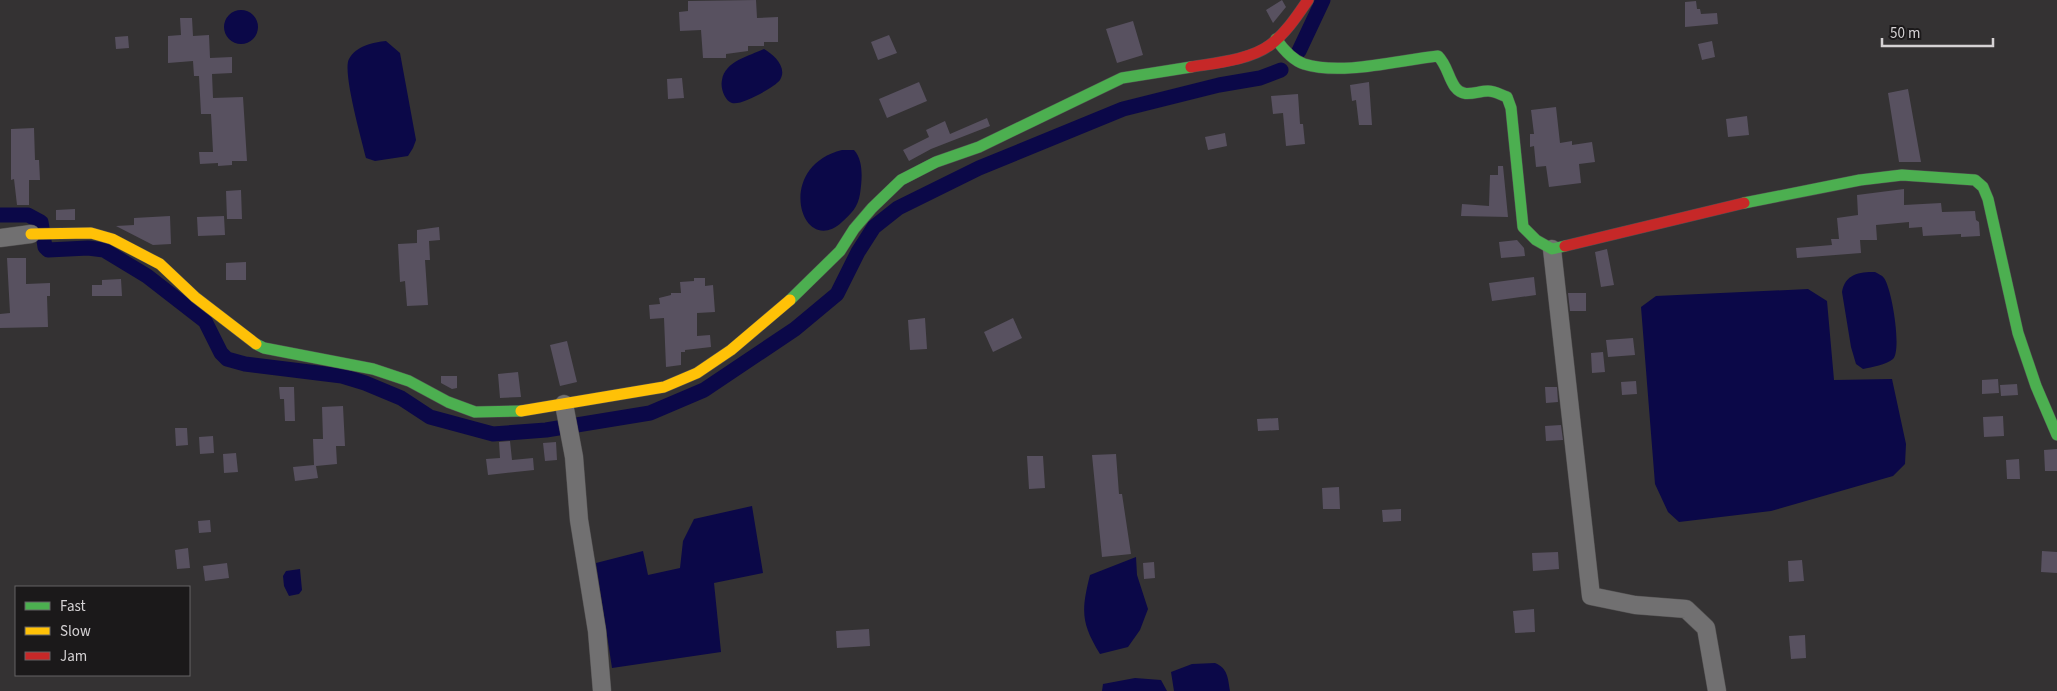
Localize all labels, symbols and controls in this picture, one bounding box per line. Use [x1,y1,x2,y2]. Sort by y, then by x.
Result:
scale bar [1882,15,1993,47]
text: 50 m [1890,23,1920,44]
legend [15,586,190,676]
text: Fast [60,596,86,617]
text: Slow [60,621,91,642]
text: Jam [60,646,87,667]

